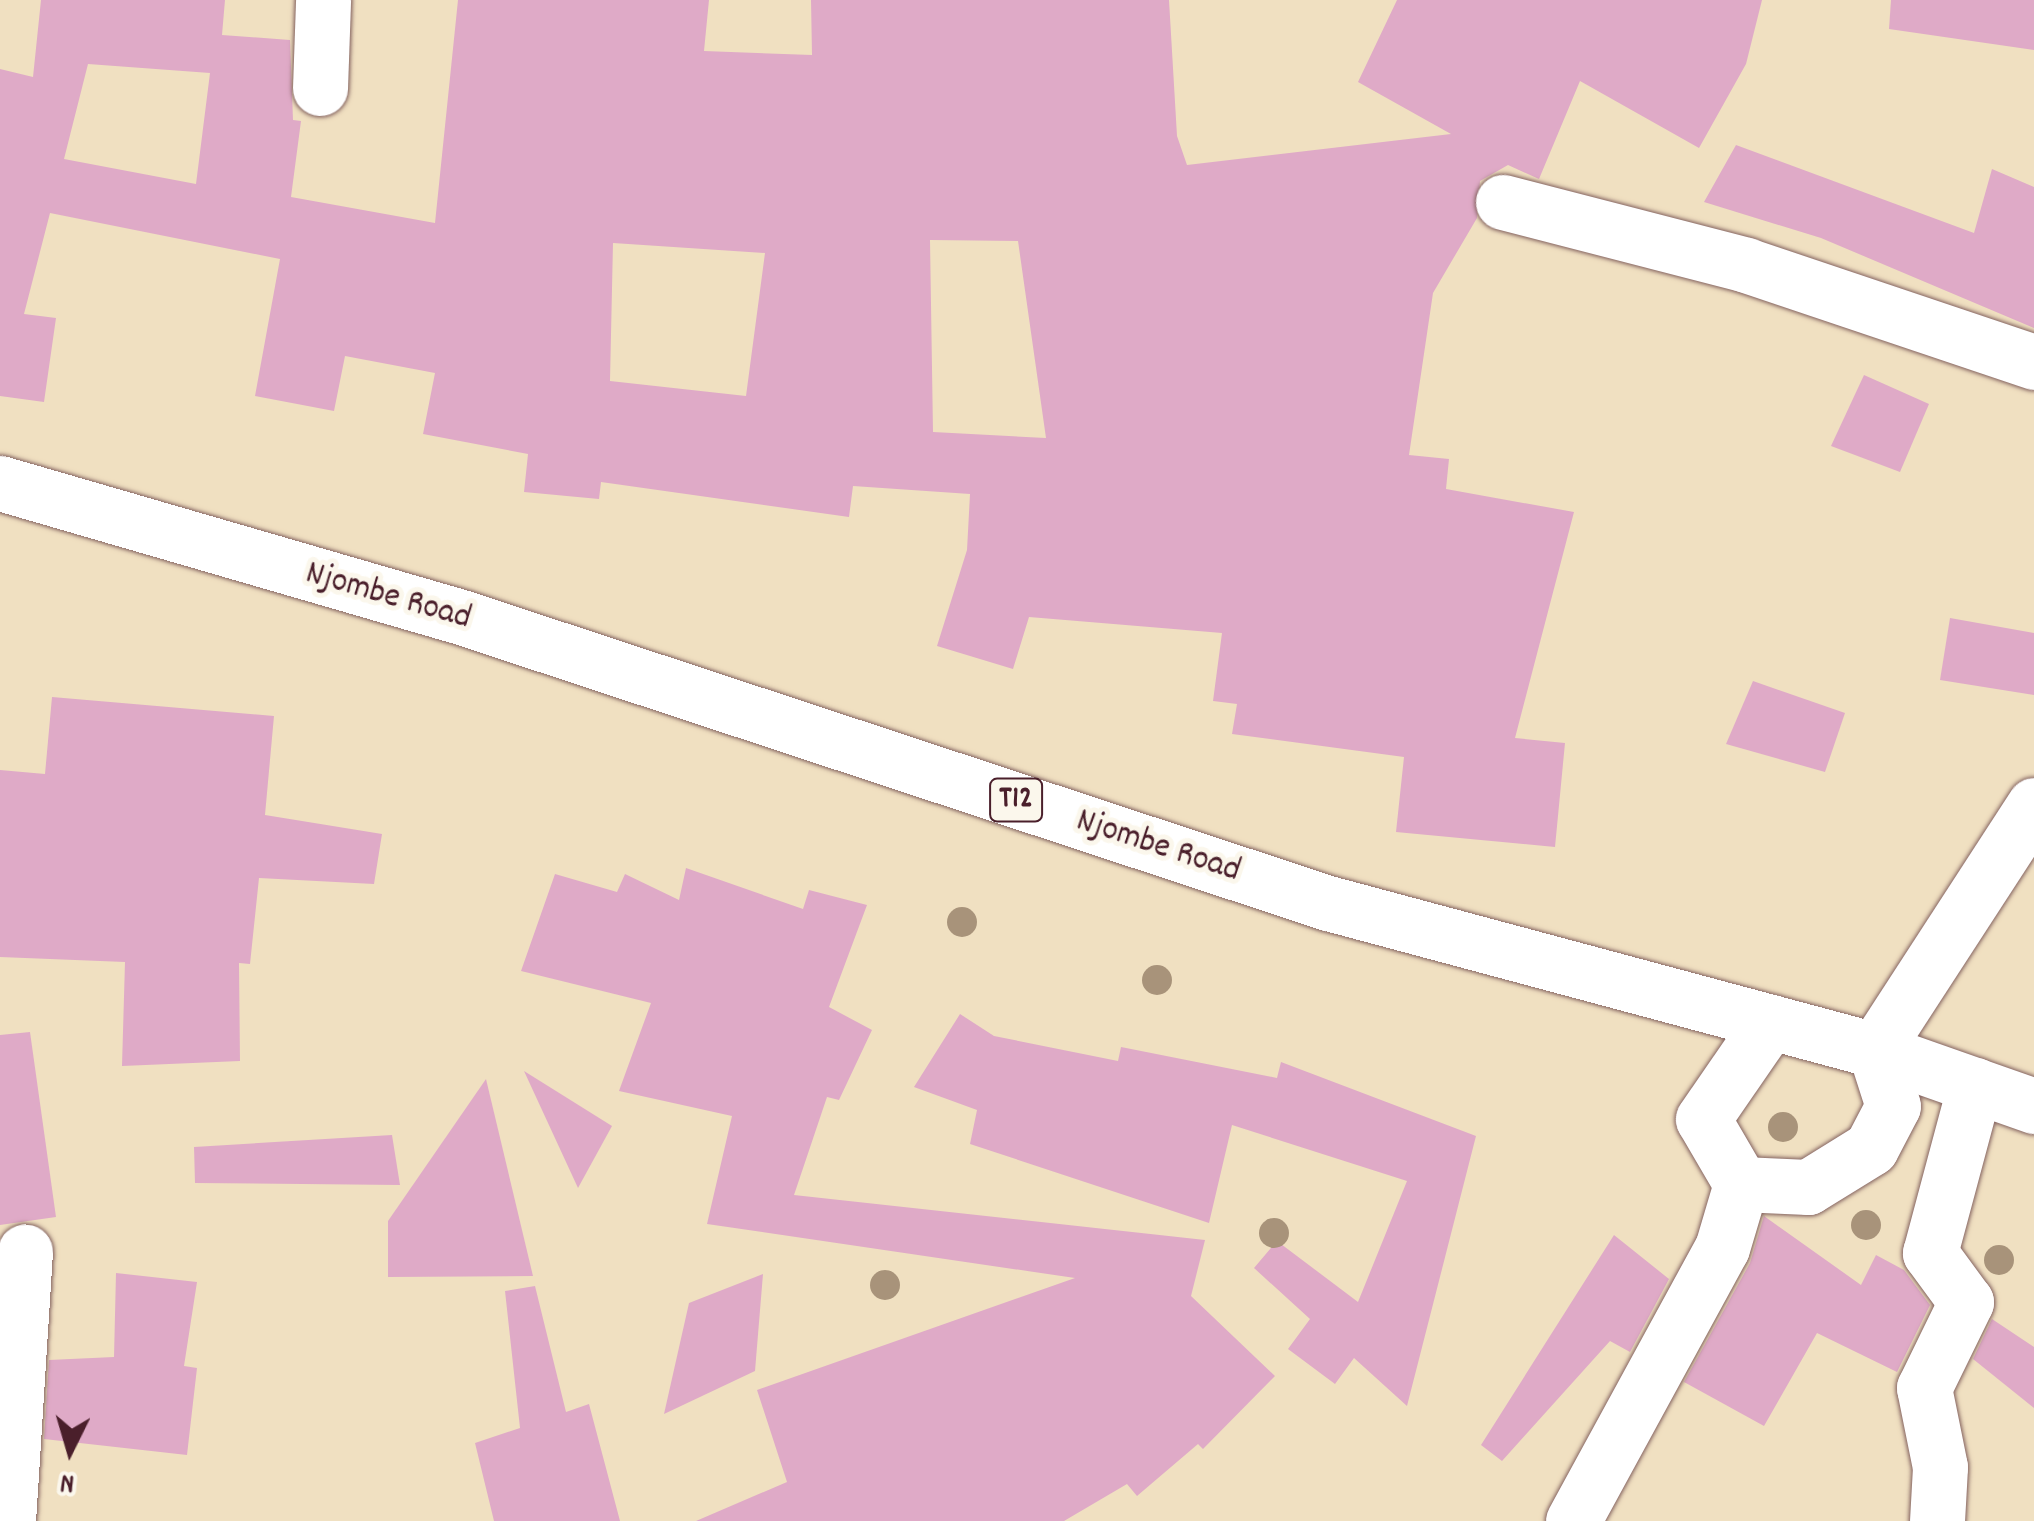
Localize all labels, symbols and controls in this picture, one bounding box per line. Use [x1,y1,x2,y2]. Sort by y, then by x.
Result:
street label: Njombe Road [300,553,476,641]
road number: T12 [988,773,1044,827]
street label: Njombe Road [1071,801,1245,893]
north arrow [20,1401,120,1501]
text: N [59,1460,76,1501]

